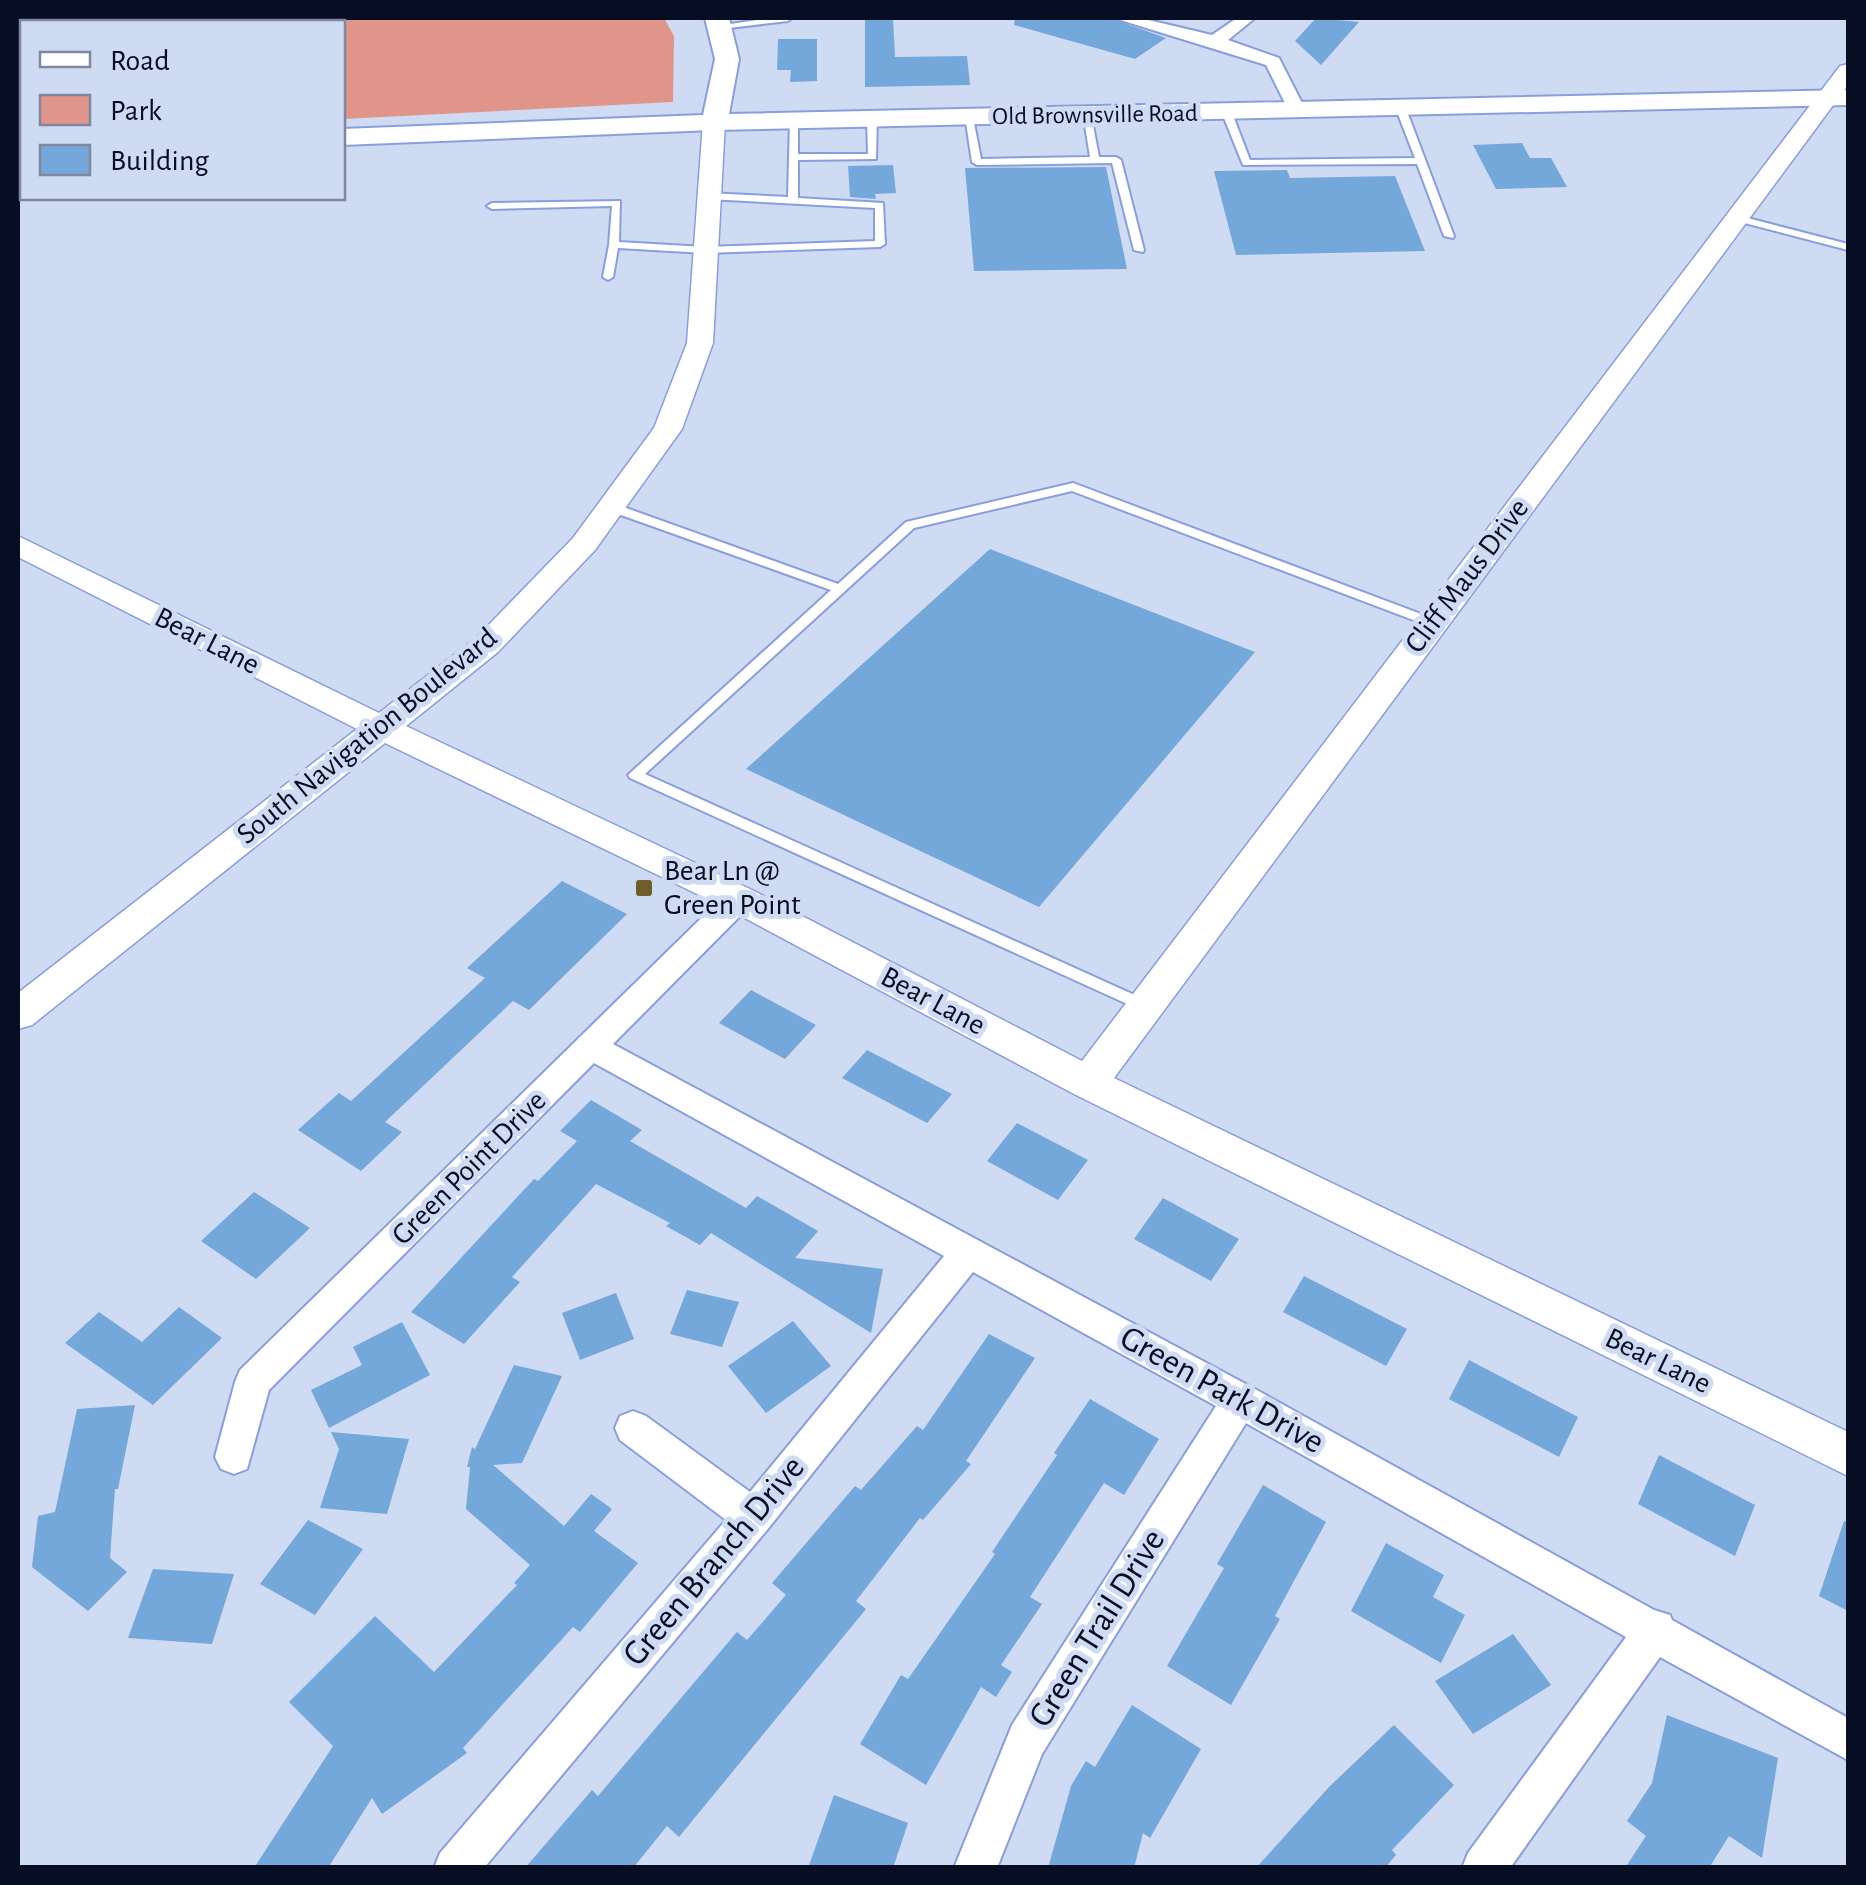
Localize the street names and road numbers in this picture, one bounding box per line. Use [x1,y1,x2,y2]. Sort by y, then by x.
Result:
street label: Old Brownsville Road [992,101,1198,129]
street label: Cliff Maus Drive [1400,493,1534,659]
street label: Bear Lane [150,602,264,680]
street label: South Navigation Boulevard [231,622,503,850]
street label: Bear Lane [876,961,990,1041]
street label: Green Point Drive [386,1085,552,1251]
street label: Green Park Drive [1114,1320,1330,1460]
street label: Bear Lane [1601,1323,1715,1399]
street label: Green Branch Drive [617,1450,811,1672]
street label: Green Trail Drive [1022,1523,1172,1733]

